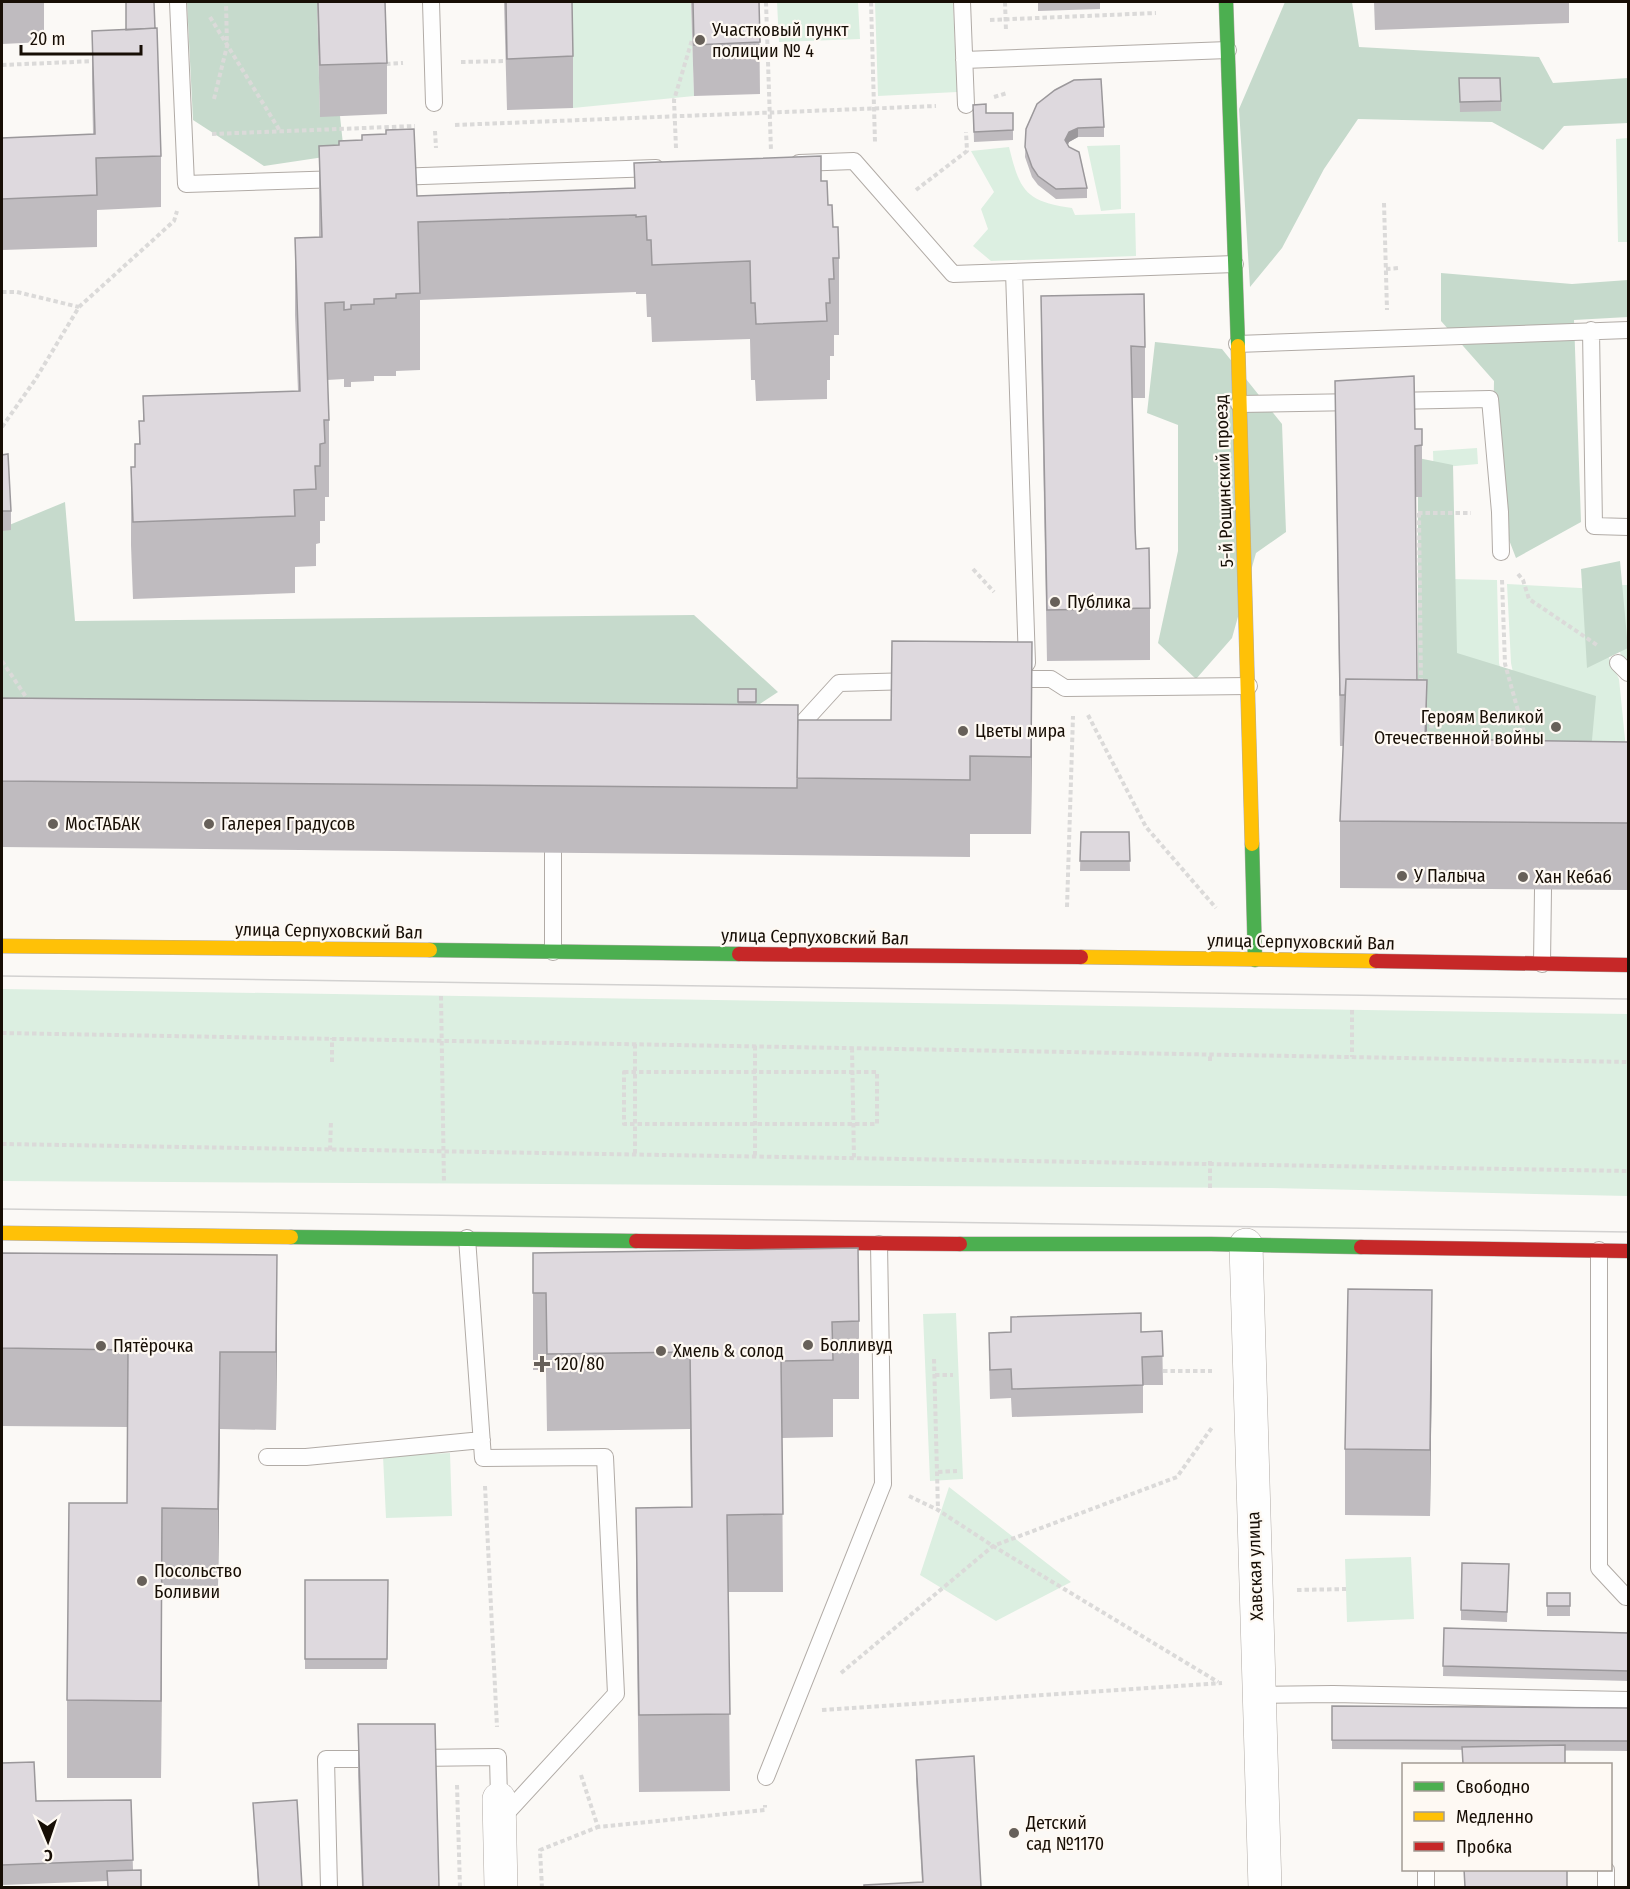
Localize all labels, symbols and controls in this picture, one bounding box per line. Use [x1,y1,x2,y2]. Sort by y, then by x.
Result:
scale bar [21,18,141,56]
place label: Участковый пункт полиции № 4 [711,19,849,62]
text: 20 m [30,28,65,50]
marker: Участковый пункт полиции № 4 [693,33,707,47]
street label: 5-й Рощинский проезд [1210,394,1238,568]
place label: Публика [1067,591,1131,613]
marker: Публика [1048,595,1062,609]
place label: Героям Великой Отечественной войны [1374,706,1544,749]
place label: Цветы мира [975,720,1066,742]
marker: Героям Великой Отечественной войны [1549,720,1563,734]
marker: Цветы мира [956,724,970,738]
place label: МосТАБАК [65,813,141,835]
place label: Галерея Градусов [221,813,355,835]
marker: МосТАБАК [46,817,60,831]
marker: Галерея Градусов [202,817,216,831]
place label: У Палыча [1413,865,1486,887]
place label: Хан Кебаб [1535,866,1612,888]
marker: У Палыча [1395,869,1409,883]
marker: Хан Кебаб [1516,870,1530,884]
street label: улица Серпуховский Вал [235,918,423,944]
street label: улица Серпуховский Вал [721,924,909,950]
street label: улица Серпуховский Вал [1207,929,1395,955]
place label: Болливуд [820,1334,893,1356]
place label: Пятёрочка [113,1335,194,1357]
marker: Болливуд [801,1338,815,1352]
marker: Пятёрочка [94,1339,108,1353]
place label: Хмель & солод [673,1340,784,1362]
marker: Хмель & солод [654,1344,668,1358]
place label: 120/80 [554,1353,605,1375]
marker: 120/80 [535,1357,549,1371]
street label: Хавская улица [1242,1511,1268,1621]
place label: Посольство Боливии [154,1560,242,1603]
marker: Посольство Боливии [135,1574,149,1588]
legend [1402,1763,1612,1871]
text: Свободно [1456,1776,1530,1798]
text: Медленно [1456,1806,1534,1828]
north arrow [18,1811,78,1871]
place label: Детский сад №1170 [1025,1812,1104,1855]
marker: Детский сад №1170 [1007,1826,1021,1840]
text: Пробка [1456,1836,1512,1858]
text: С [43,1846,53,1865]

